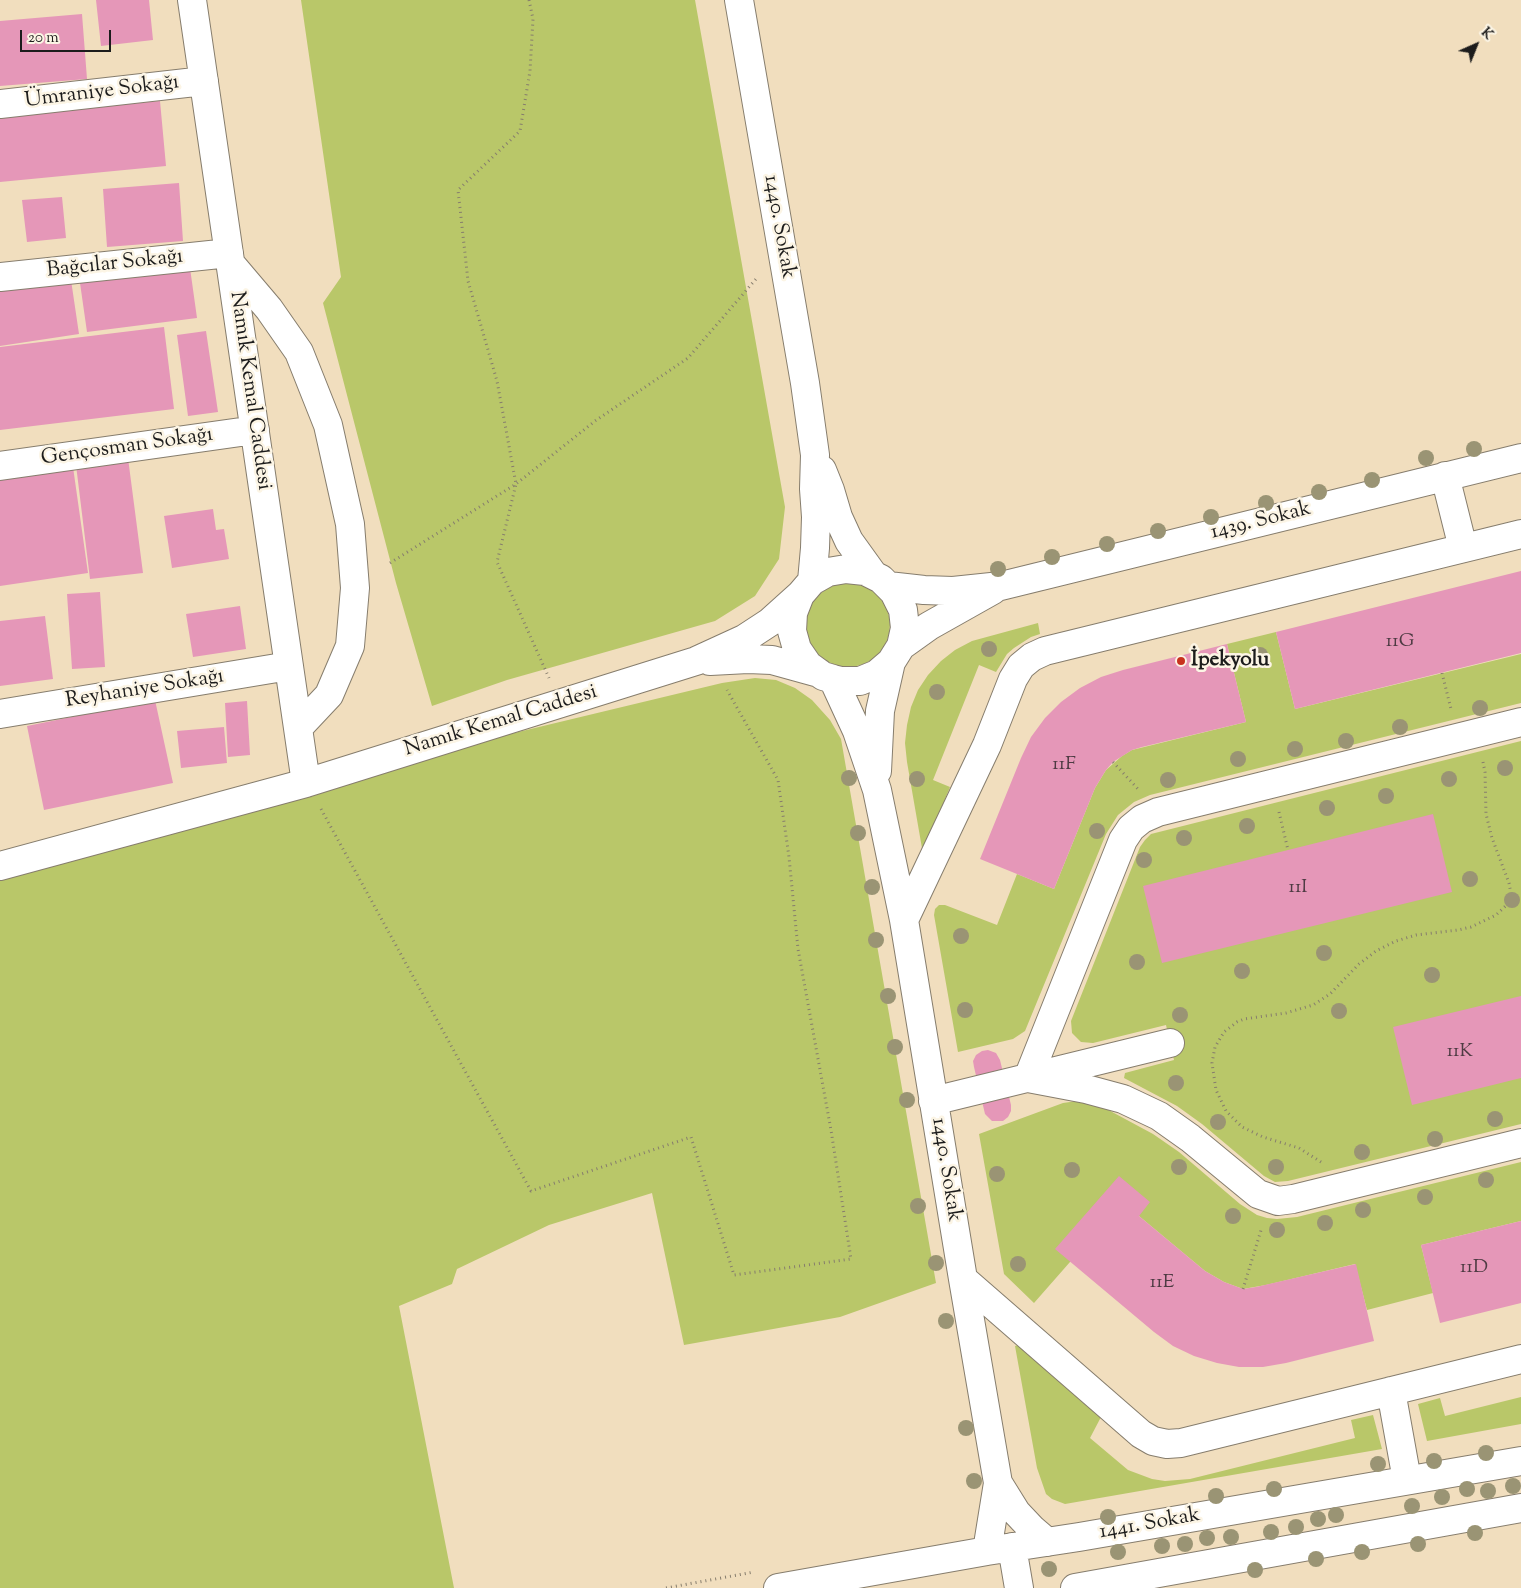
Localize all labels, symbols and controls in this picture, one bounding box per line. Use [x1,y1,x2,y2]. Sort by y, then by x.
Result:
scale bar [22,20,114,52]
north arrow [1451,20,1501,70]
text: K [1476,23,1497,45]
text: 20 m [28,28,59,49]
street label: Ümraniye Sokağı [23,71,181,115]
street label: 1440. Sokak [756,173,800,281]
street label: Bağcılar Sokağı [46,245,184,285]
street label: Namık Kemal Caddesi [223,290,275,492]
street label: Gençosman Sokağı [39,423,215,473]
street label: 1439. Sokak [1208,497,1314,547]
house number: 11G [1386,632,1414,654]
place label: İpekyolu [1191,648,1269,674]
marker: İpekyolu [1175,655,1187,667]
street label: Reyhaniye Sokağı [64,665,226,715]
street label: Namık Kemal Caddesi [402,681,600,763]
house number: 11F [1052,755,1076,777]
house number: 11I [1288,878,1308,900]
house number: 11K [1447,1042,1473,1064]
street label: 1440. Sokak [924,1116,966,1224]
house number: 11D [1460,1258,1488,1280]
house number: 11E [1150,1273,1174,1295]
street label: 1441. Sokak [1098,1504,1202,1546]

